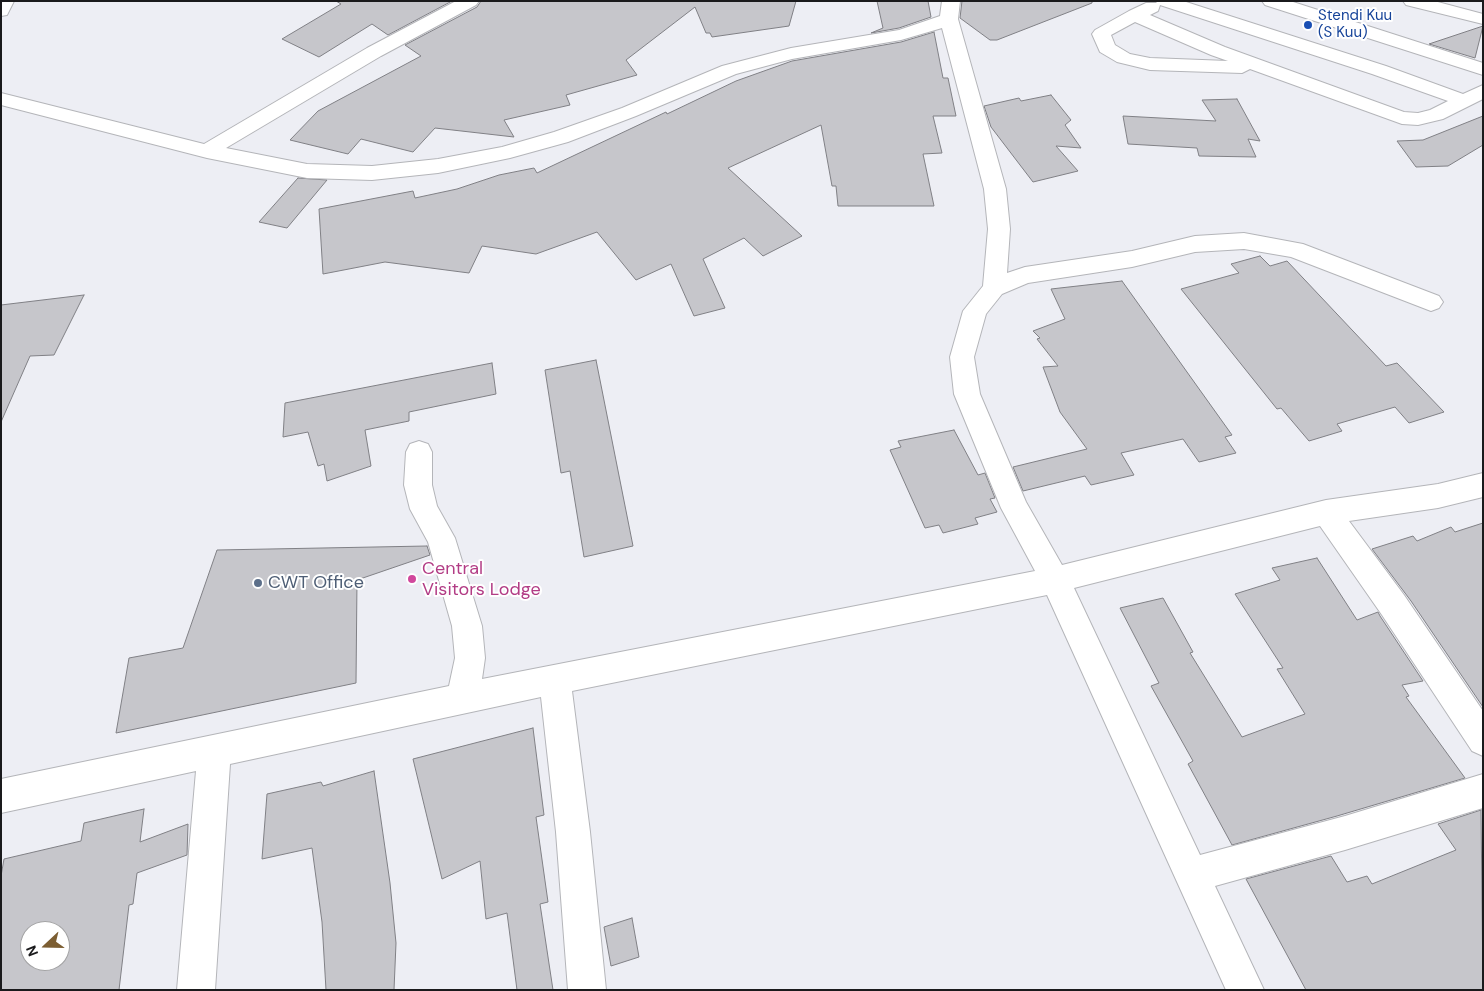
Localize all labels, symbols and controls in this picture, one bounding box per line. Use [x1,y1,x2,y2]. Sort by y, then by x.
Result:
place label: Stendi Kuu (S Kuu) [1318,7,1392,42]
marker: Stendi Kuu (S Kuu) [1302,19,1314,31]
place label: Central Visitors Lodge [422,558,541,600]
place label: CWT Office [268,572,364,594]
marker: Central Visitors Lodge [406,573,418,585]
marker: CWT Office [252,577,264,589]
north arrow [20,921,70,971]
text: N [22,943,42,959]

